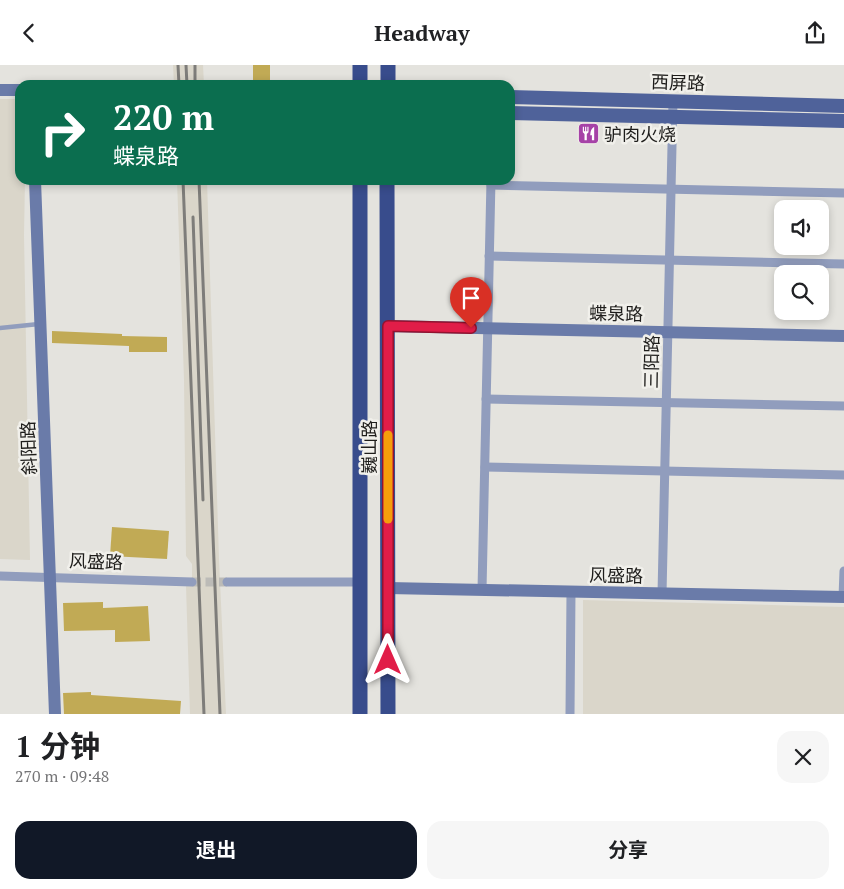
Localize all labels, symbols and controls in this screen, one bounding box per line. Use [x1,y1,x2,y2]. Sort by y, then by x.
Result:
text: Headway [374,18,470,47]
icon: back [15,19,43,47]
icon: share [801,19,829,47]
street label: 西屏路 [651,69,705,95]
text: 220 m [113,94,214,140]
icon: right [30,100,95,165]
restaurant icon: 驴肉火烧 [576,122,600,146]
place label: 驴肉火烧 [604,122,676,146]
text: 蝶泉路 [113,141,179,170]
map controls [774,200,829,320]
button: sound [774,200,829,255]
button: search [774,265,829,320]
pin [450,277,492,328]
icon: arrive [457,284,485,312]
street label: 蝶泉路 [589,301,643,325]
street label: 三阳路 [639,335,663,389]
street label: 巍山路 [357,420,381,474]
street label: 斜阳路 [15,421,41,475]
street label: 风盛路 [69,548,123,574]
street label: 风盛路 [589,563,643,587]
position arrow [361,633,413,685]
text: 1 分钟 [15,726,100,766]
button: close [777,731,829,783]
text: 270 m · 09:48 [15,765,109,787]
button: 退出 [15,821,417,879]
button: 分享 [427,821,829,879]

